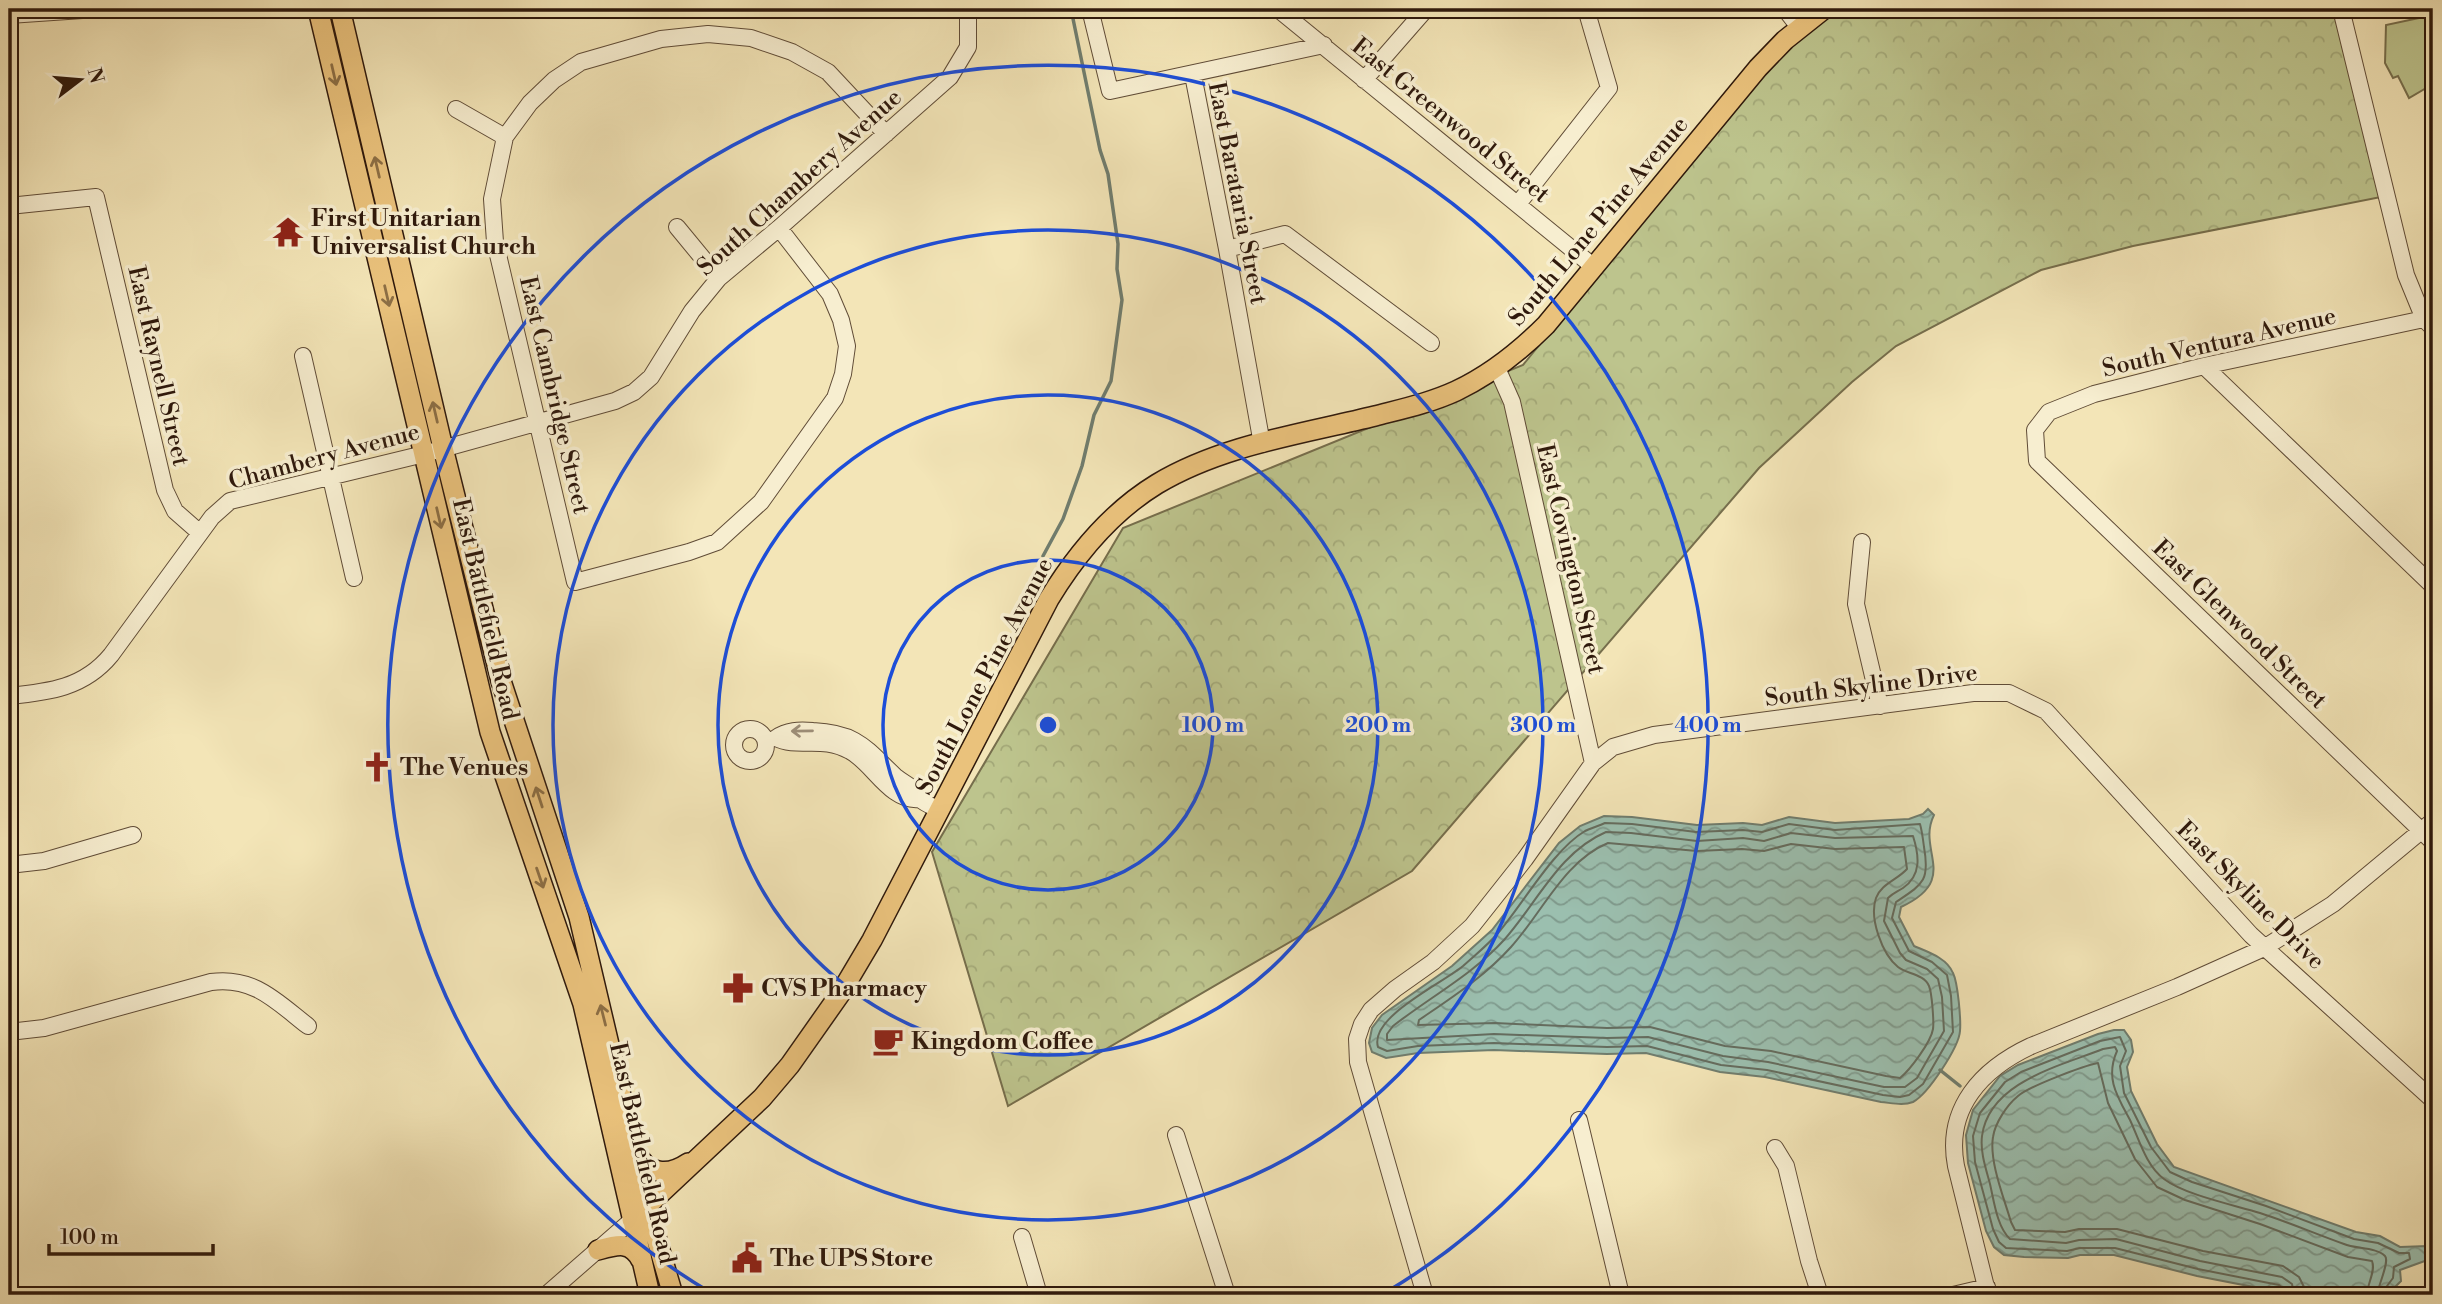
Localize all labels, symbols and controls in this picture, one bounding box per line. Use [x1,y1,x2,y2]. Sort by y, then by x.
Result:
street label: East Greenwood Street [1345,32,1556,210]
north arrow [46,46,116,116]
one-way arrow [328,63,341,86]
text: N [82,65,109,86]
street label: East Barataria Street [1201,79,1273,308]
street label: South Chambery Avenue [691,83,908,283]
street label: South Lone Pine Avenue [1502,111,1695,333]
one-way arrow [370,156,383,179]
place label: First Unitarian Universalist Church [311,204,536,262]
temple icon: First Unitarian Universalist Church [271,215,305,249]
street label: East Raynell Street [120,263,196,470]
street label: East Cambridge Street [512,273,596,517]
one-way arrow [381,285,394,307]
street label: South Ventura Avenue [2099,301,2339,384]
one-way arrow [427,401,441,424]
street label: Chambery Avenue [225,417,423,497]
street label: East Covington Street [1529,441,1611,678]
street label: East Battlefield Road [445,495,525,723]
one-way arrow [433,506,446,529]
street label: East Glenwood Street [2146,534,2333,716]
street label: South Lone Pine Avenue [910,553,1060,800]
street label: South Skyline Drive [1763,658,1979,714]
centre of rings [1036,713,1060,737]
text: 100 m [1182,713,1244,739]
text: 200 m [1345,713,1411,739]
text: 300 m [1510,713,1576,739]
text: 400 m [1674,713,1742,739]
one-way arrow [791,724,814,738]
church icon: The Venues [360,750,394,784]
place label: The Venues [400,753,528,783]
one-way arrow [532,786,545,808]
street label: East Skyline Drive [2170,815,2331,976]
one-way arrow [535,866,547,888]
pharmacy icon: CVS Pharmacy [721,971,755,1005]
place label: CVS Pharmacy [761,974,928,1004]
one-way arrow [596,1004,609,1027]
cafe icon: Kingdom Coffee [871,1024,905,1058]
place label: Kingdom Coffee [911,1027,1094,1057]
street label: East Battlefield Road [602,1039,682,1267]
scale bar [49,1213,214,1257]
text: 100 m [60,1225,119,1251]
public building icon: The UPS Store [730,1241,764,1275]
place label: The UPS Store [770,1244,933,1274]

